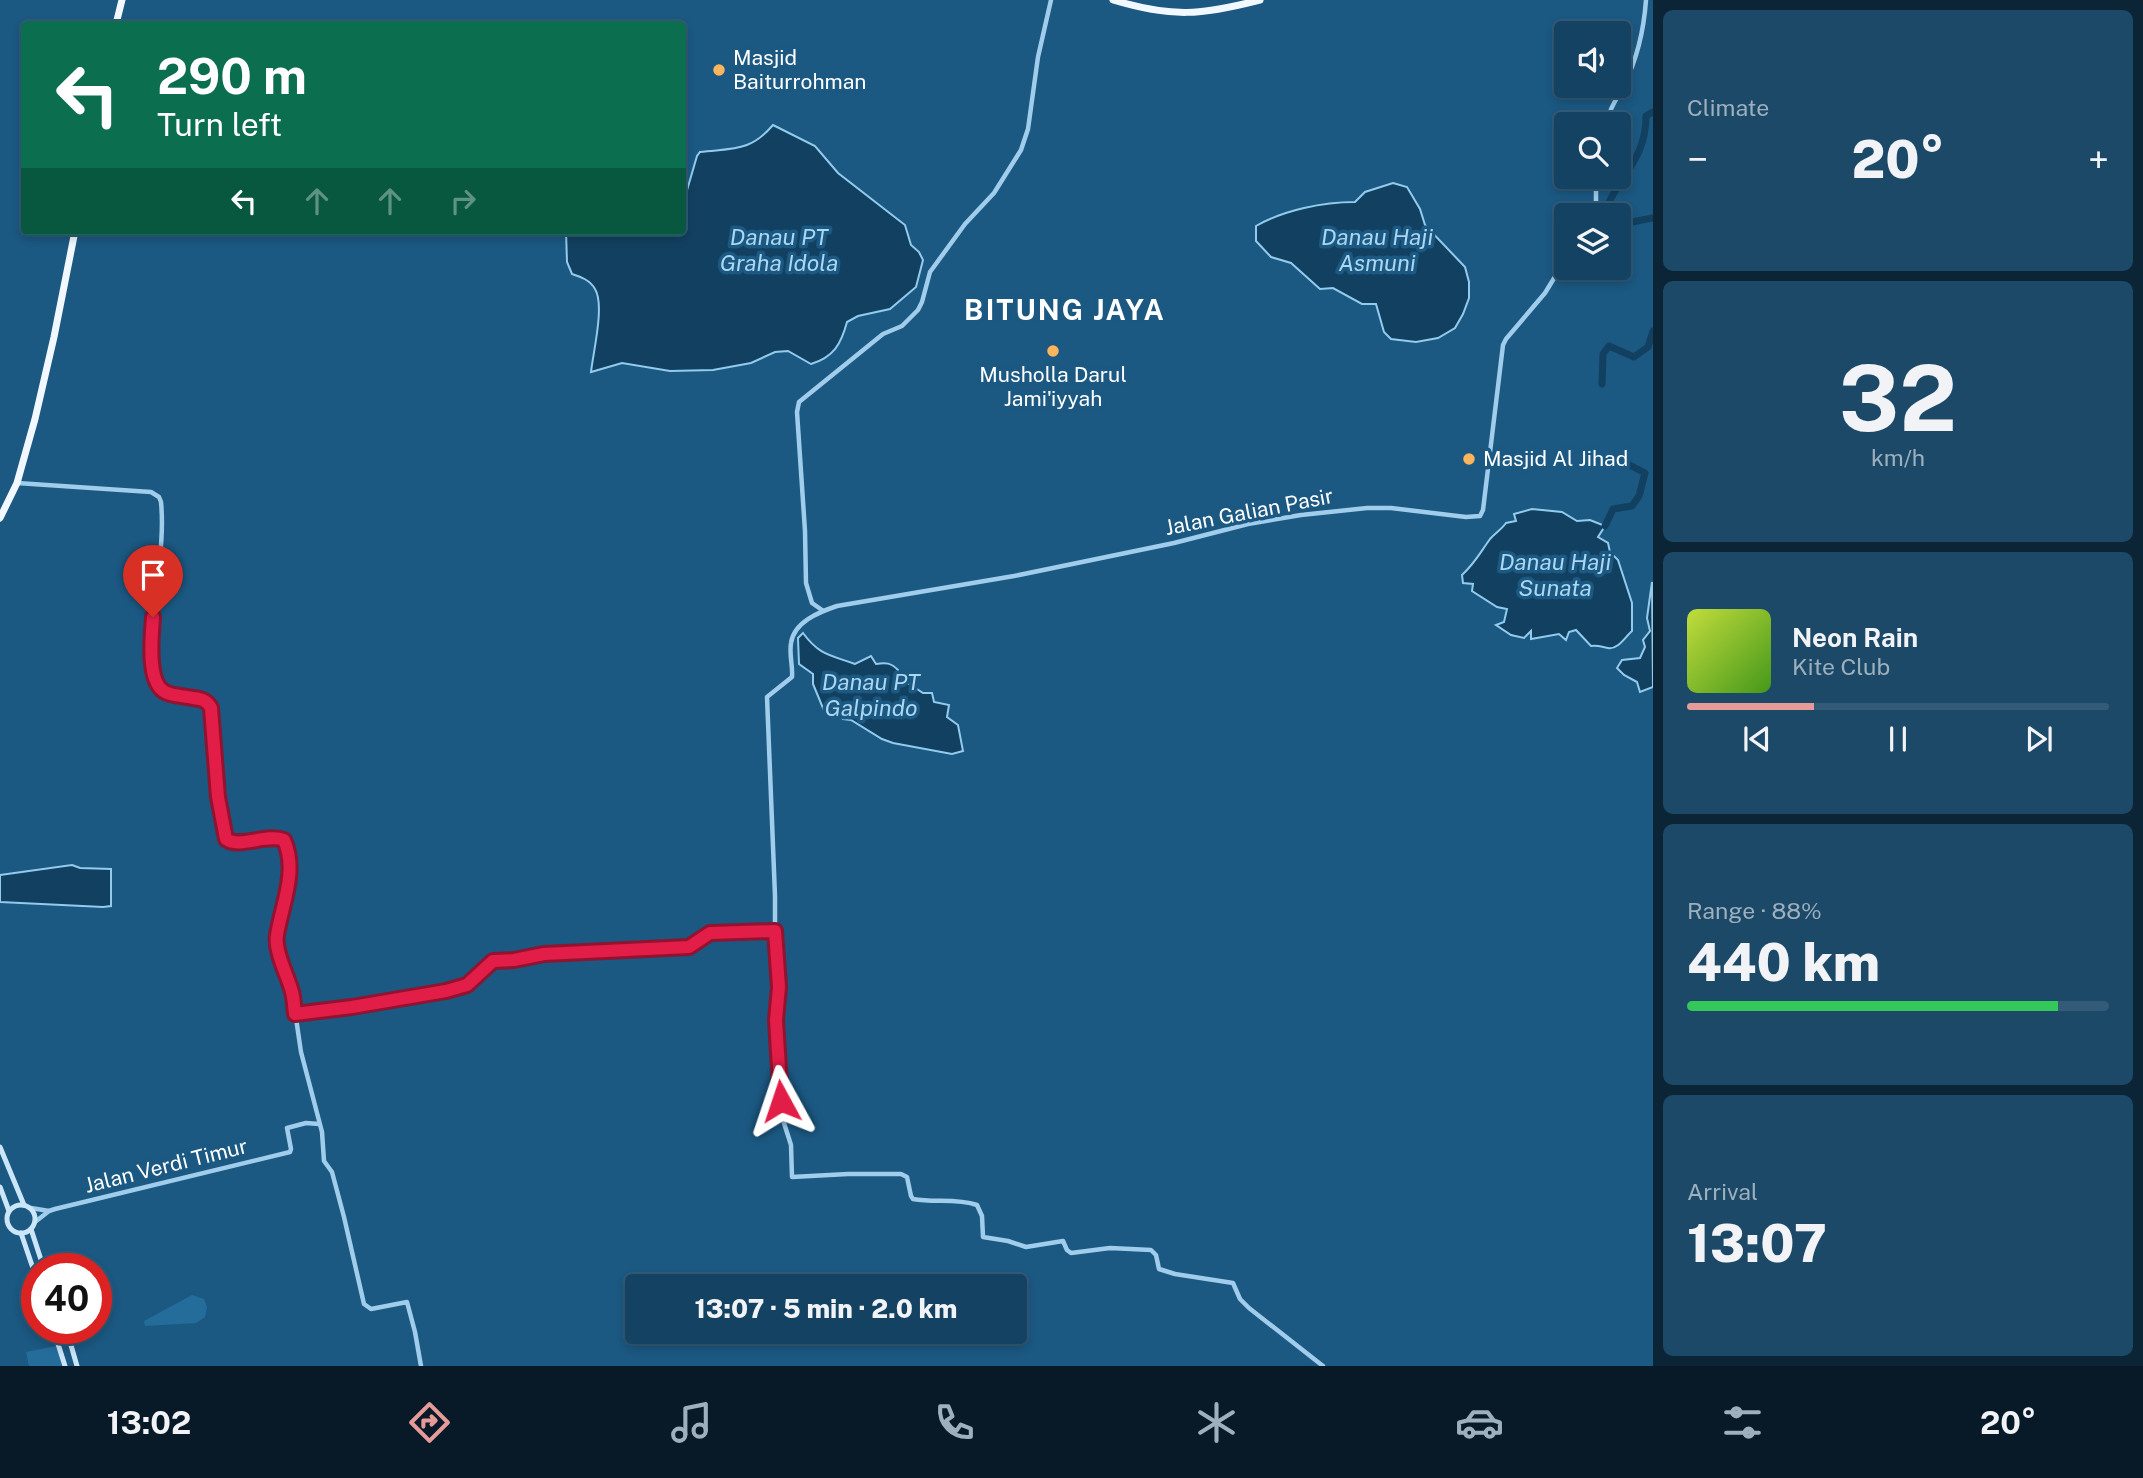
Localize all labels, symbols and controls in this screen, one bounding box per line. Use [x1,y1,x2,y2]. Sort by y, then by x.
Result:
map controls [1554,21,1631,280]
button: sound [1554,21,1631,98]
place label: Masjid Baiturrohman [733,45,866,94]
text: 290 m [157,47,307,105]
icon: left [42,49,133,140]
marker: Masjid Baiturrohman [711,62,727,78]
text: Climate [1687,94,1769,121]
text: Turn left [157,106,282,143]
button: search [1554,112,1631,189]
text: 20° [1851,129,1945,190]
text: − [1687,137,1708,182]
text: + [2088,137,2109,182]
icon: left [225,182,263,220]
icon: ahead [298,182,336,220]
icon: ahead [371,182,409,220]
icon: right [444,182,482,220]
button: layers [1554,203,1631,280]
water label: Danau PT Graha Idola [720,223,838,276]
water label: Danau Haji Asmuni [1321,223,1433,276]
district label: BITUNG JAYA [964,293,1166,326]
marker: Musholla Darul Jami'iyyah [1045,343,1061,359]
text: 32 [1839,345,1957,451]
place label: Musholla Darul Jami'iyyah [979,362,1127,411]
text: km/h [1871,444,1925,471]
place label: Masjid Al Jihad [1483,446,1628,471]
marker: Masjid Al Jihad [1461,451,1477,467]
street label: Jalan Galian Pasir [1163,483,1335,540]
pin [123,545,183,617]
water label: Danau Haji Sunata [1499,548,1611,601]
icon: arrive [134,556,172,594]
text: Neon Rain [1792,622,1918,653]
text: Kite Club [1792,653,1890,680]
water label: Danau PT Galpindo [822,668,921,721]
icon: previous [1738,720,1776,758]
icon: pause [1879,720,1917,758]
icon: next [2020,720,2058,758]
text: Range · 88% [1687,897,1822,924]
text: 440 km [1687,932,1880,993]
position arrow [744,1064,818,1138]
street label: Jalan Verdi Timur [82,1133,250,1198]
text: Arrival [1687,1178,1758,1205]
text: 13:07 [1687,1213,1827,1274]
speed limit sign: 40 [21,1253,112,1344]
text: 13:07 · 5 min · 2.0 km [694,1293,958,1324]
icon: directions [405,1398,454,1447]
icon: music [667,1398,716,1447]
icon: phone [930,1398,979,1447]
icon: climate [1192,1398,1241,1447]
icon: car [1455,1398,1504,1447]
icon: filters [1718,1398,1767,1447]
text: 13:02 [107,1404,191,1441]
text: 20° [1980,1404,2036,1441]

